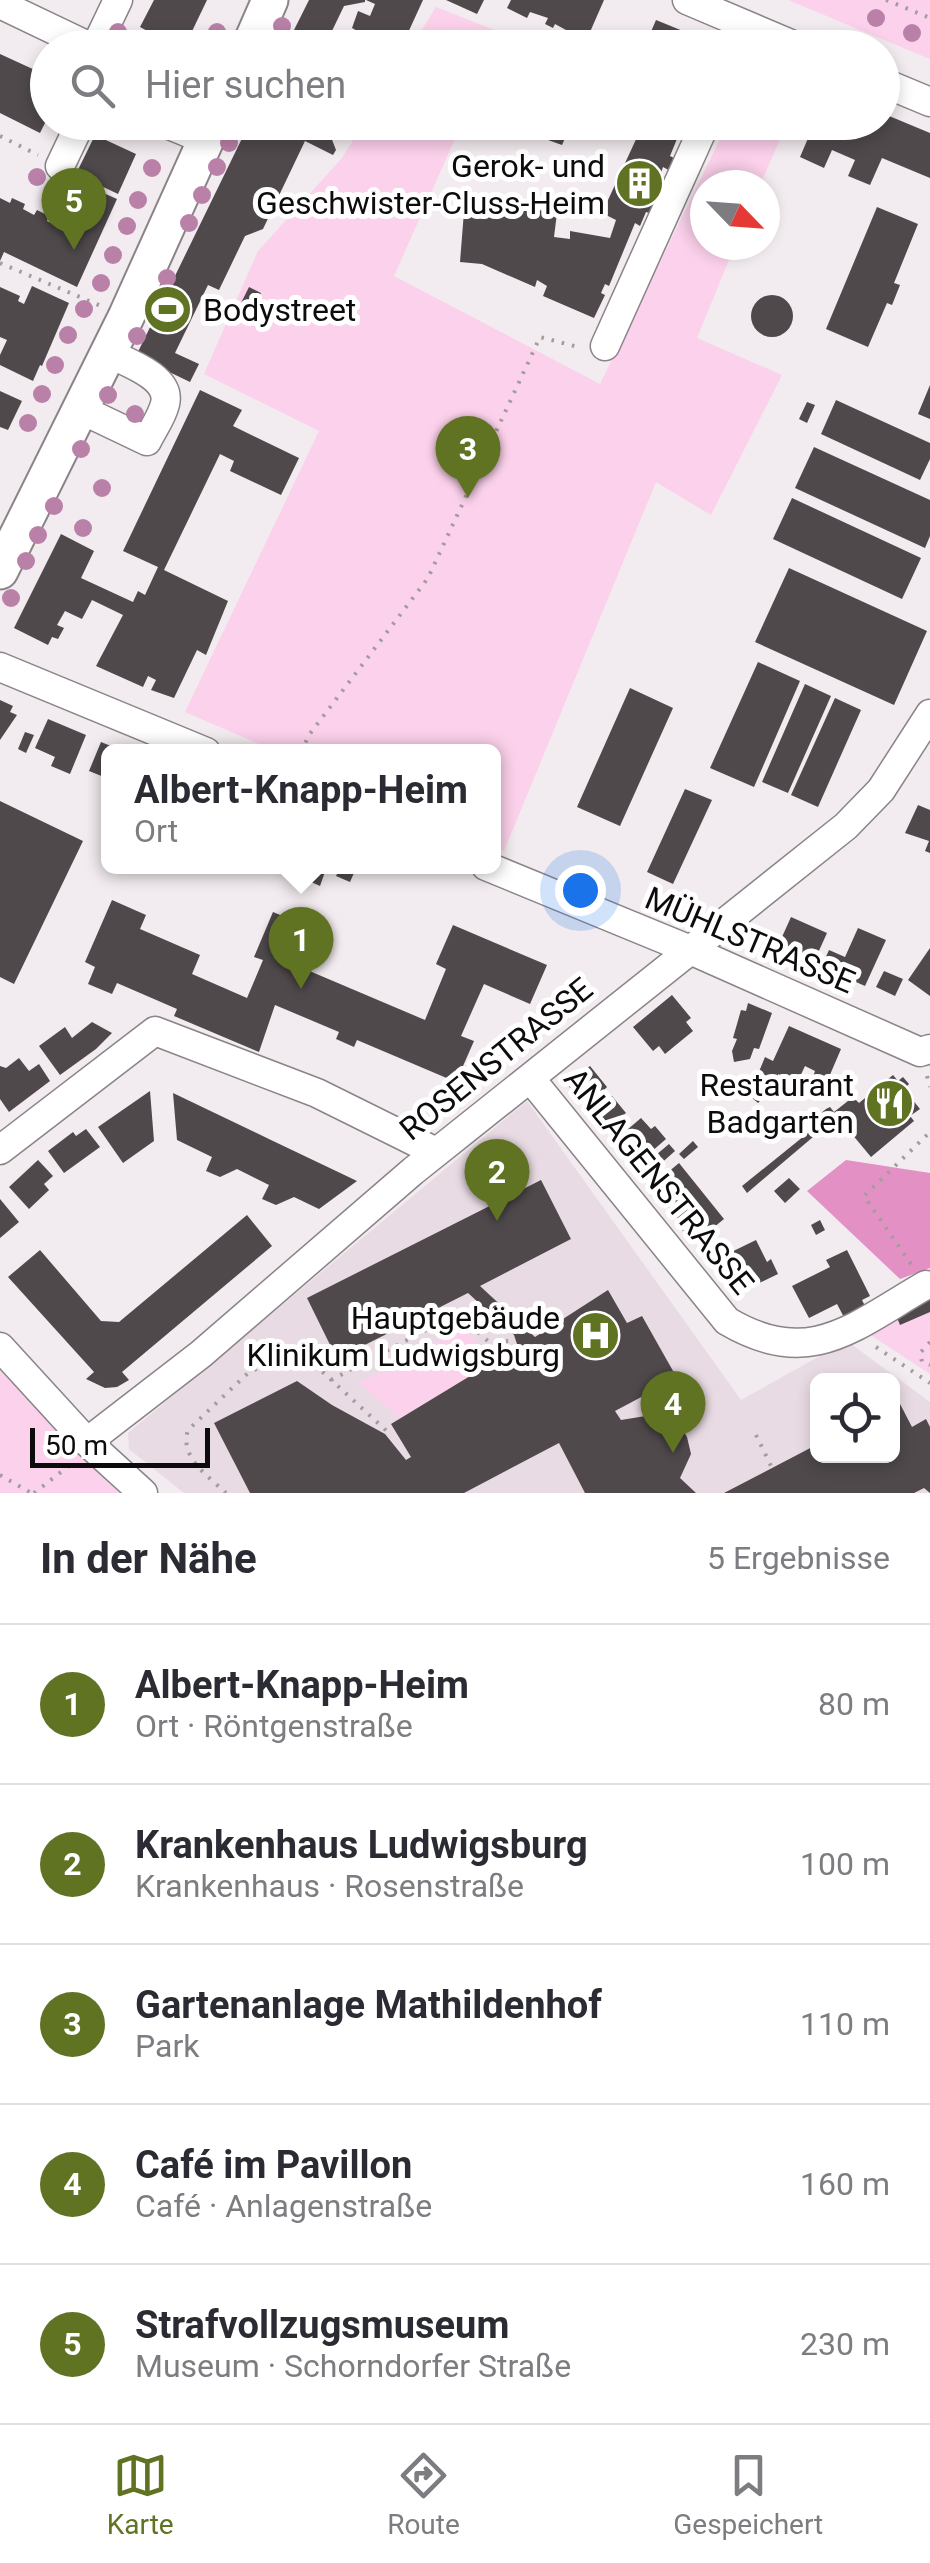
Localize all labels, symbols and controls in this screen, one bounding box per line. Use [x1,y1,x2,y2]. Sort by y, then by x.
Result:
search box [30,30,900,140]
icon: search [65,58,120,113]
text: Hier suchen [145,63,346,107]
place label: Gerok- und Geschwister-Cluss-Heim [256,147,605,222]
building icon: Gerok- und Geschwister-Cluss-Heim [614,158,666,210]
pin: 5 [42,168,106,250]
north arrow [690,170,780,260]
sports icon: Bodystreet [142,284,194,336]
place label: Bodystreet [203,291,356,329]
pin: 3 [436,416,500,498]
popup [101,744,501,874]
text: Albert-Knapp-Heim [134,768,468,812]
text: Ort [134,812,178,850]
your location [555,865,606,916]
street label: MÜHLSTRASSE [640,879,860,1001]
pin: 1 [268,906,334,989]
street label: ROSENSTRASSE [392,970,600,1148]
street label: ANLAGENSTRASSE [556,1060,762,1302]
place label: Restaurant Badgarten [700,1066,854,1141]
restaurant icon: Restaurant Badgarten [863,1077,915,1129]
pin: 2 [464,1138,530,1221]
place label: Hauptgebäude Klinikum Ludwigsburg [246,1299,560,1374]
hospital icon: Hauptgebäude Klinikum Ludwigsburg [569,1310,621,1362]
pin: 4 [640,1370,706,1453]
map controls [810,1373,900,1463]
button: locate [810,1373,900,1463]
scale bar [30,1423,210,1468]
text: 50 m [45,1429,108,1462]
text: In der Nähe [40,1534,257,1583]
text: 5 Ergebnisse [707,1539,890,1577]
text: Albert-Knapp-Heim [135,1663,469,1707]
text: 1 [63,1685,82,1723]
text: 80 m [818,1685,890,1723]
text: Ort · Röntgenstraße [135,1707,413,1745]
text: Krankenhaus Ludwigsburg [135,1823,588,1867]
text: 2 [63,1845,82,1883]
text: 100 m [800,1845,890,1883]
text: Krankenhaus · Rosenstraße [135,1867,524,1905]
text: Gartenanlage Mathildenhof [135,1983,602,2027]
text: 3 [63,2005,82,2043]
text: 110 m [800,2005,890,2043]
text: Park [135,2027,199,2065]
text: Café im Pavillon [135,2143,412,2187]
text: 4 [63,2165,82,2203]
text: 160 m [800,2165,890,2203]
text: Café · Anlagenstraße [135,2187,432,2225]
text: Strafvollzugsmuseum [135,2303,509,2347]
text: 5 [63,2325,82,2363]
text: 230 m [800,2325,890,2363]
text: Museum · Schorndorfer Straße [135,2347,571,2385]
tab: Karte [107,2448,174,2541]
tab: Route [387,2448,460,2541]
tab: Gespeichert [673,2448,823,2541]

